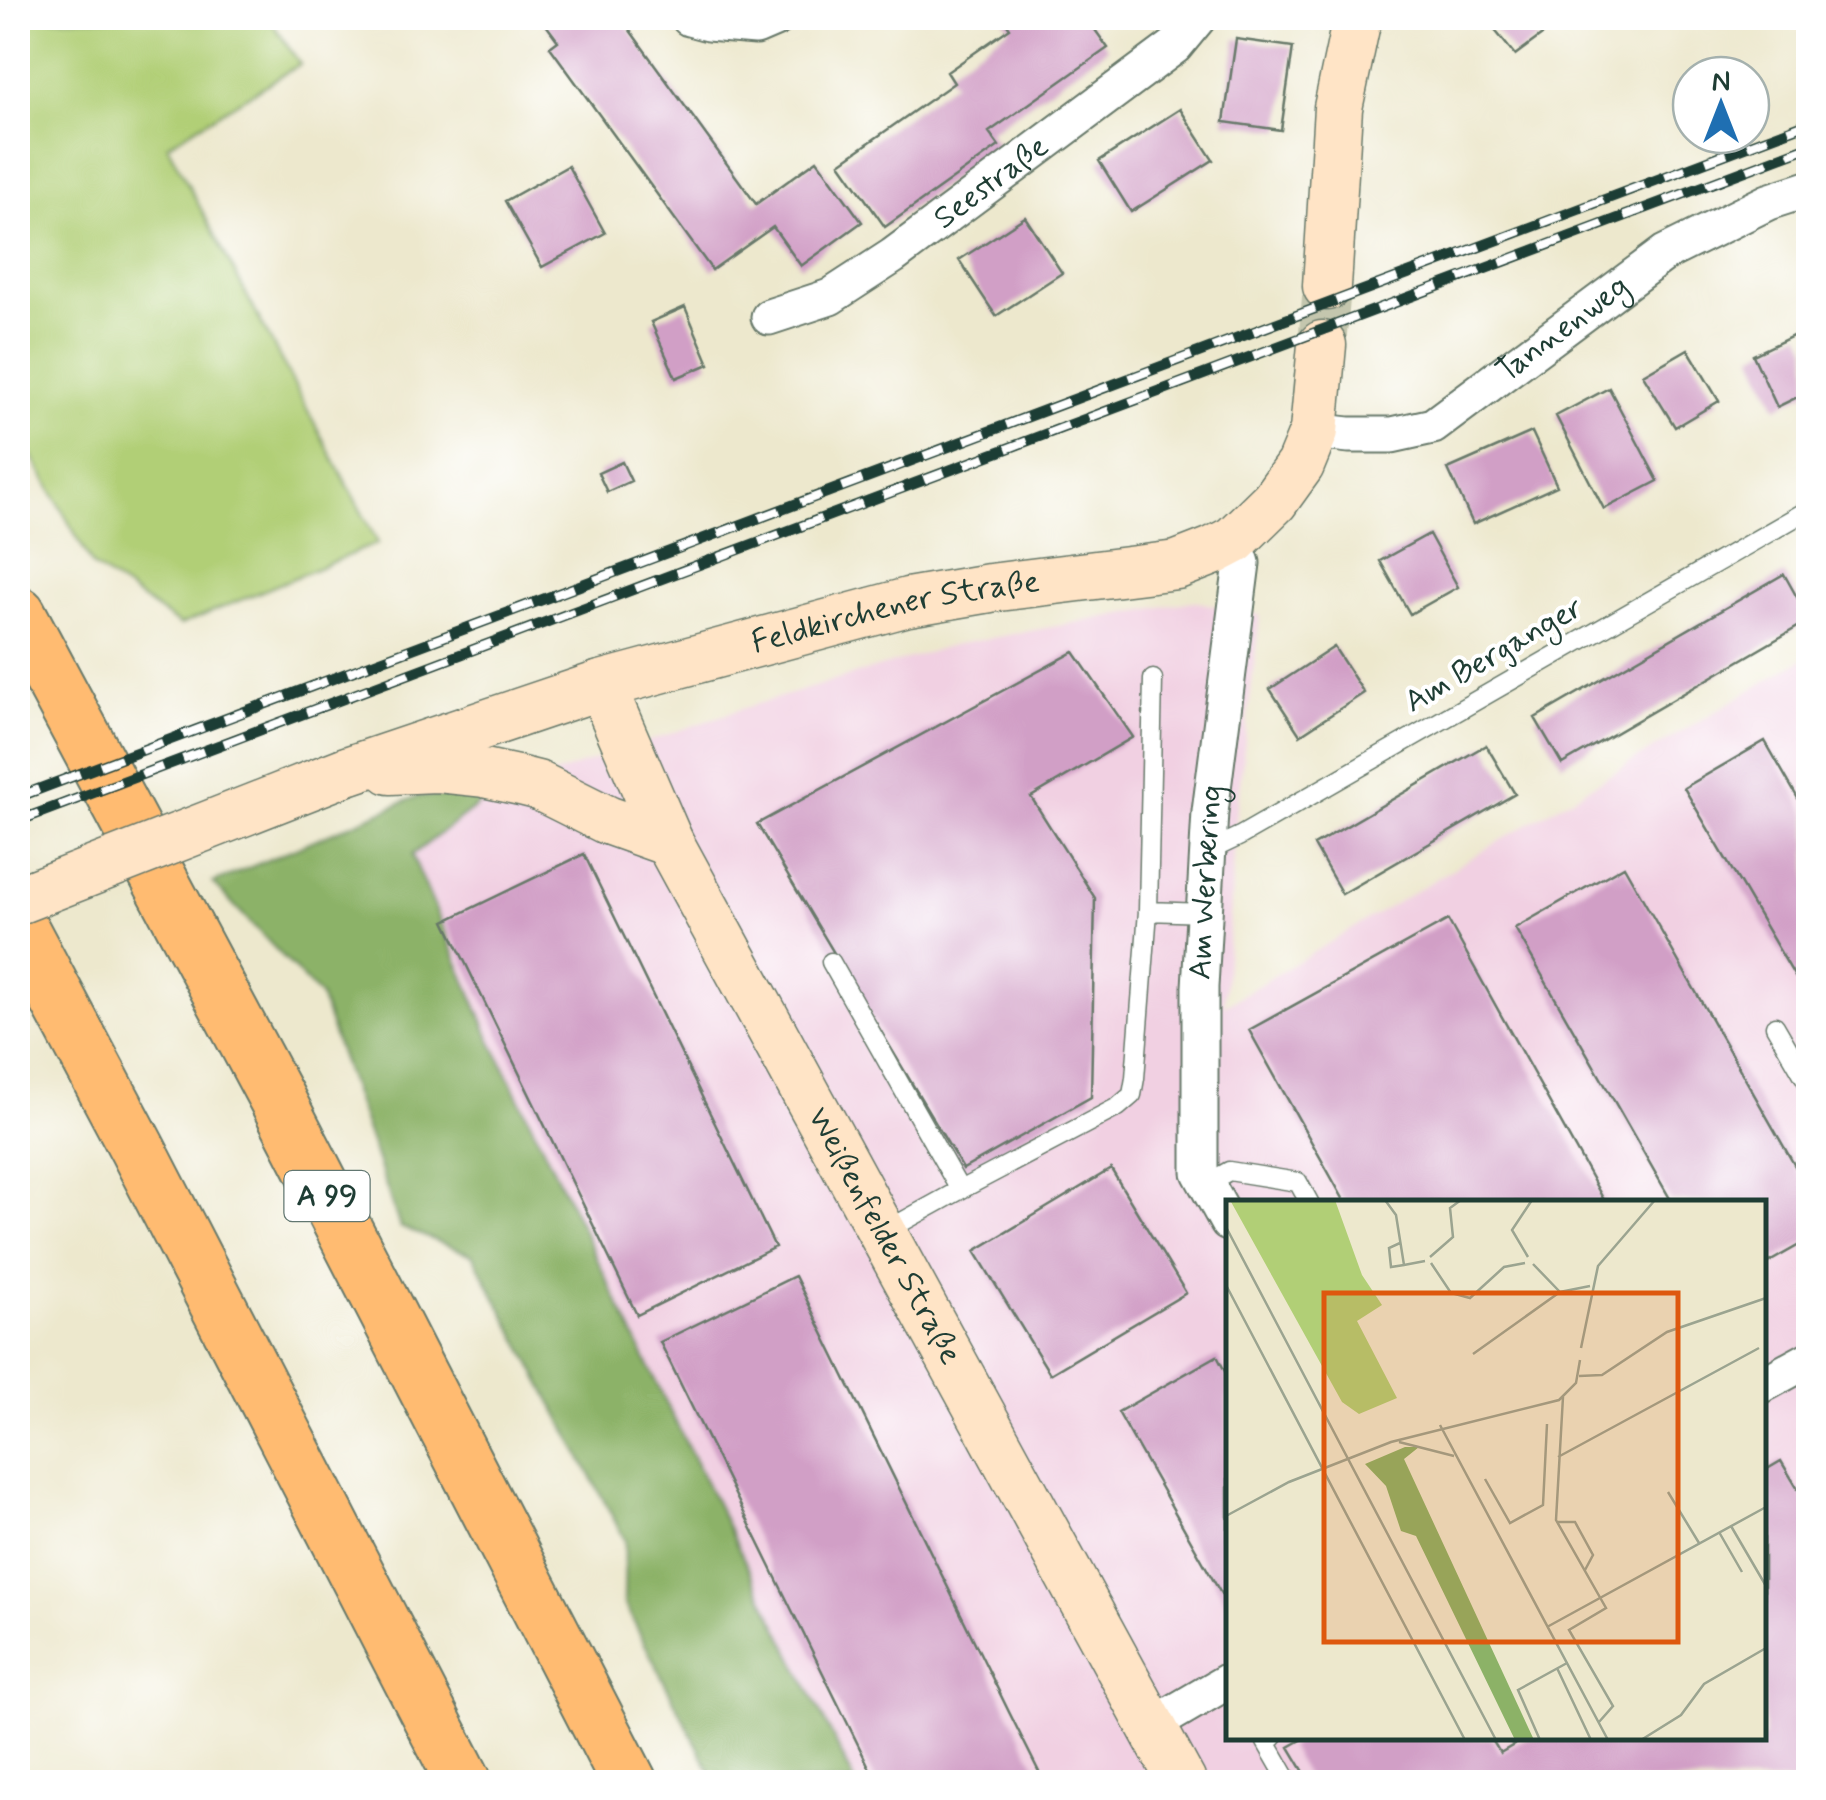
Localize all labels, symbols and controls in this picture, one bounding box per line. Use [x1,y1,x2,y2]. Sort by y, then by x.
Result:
north arrow [1671,55,1771,155]
text: N [1712,64,1730,101]
street label: Seestraße [925,126,1057,239]
street label: Tannenweg [1488,266,1639,393]
street label: Feldkirchener Straße [747,561,1042,664]
street label: Am Berganger [1397,587,1592,725]
street label: Am Werbering [1179,782,1236,981]
street label: Weißenfelder Straße [797,1100,971,1372]
road number: A 99 [284,1171,370,1221]
inset map [1226,1200,1766,1740]

